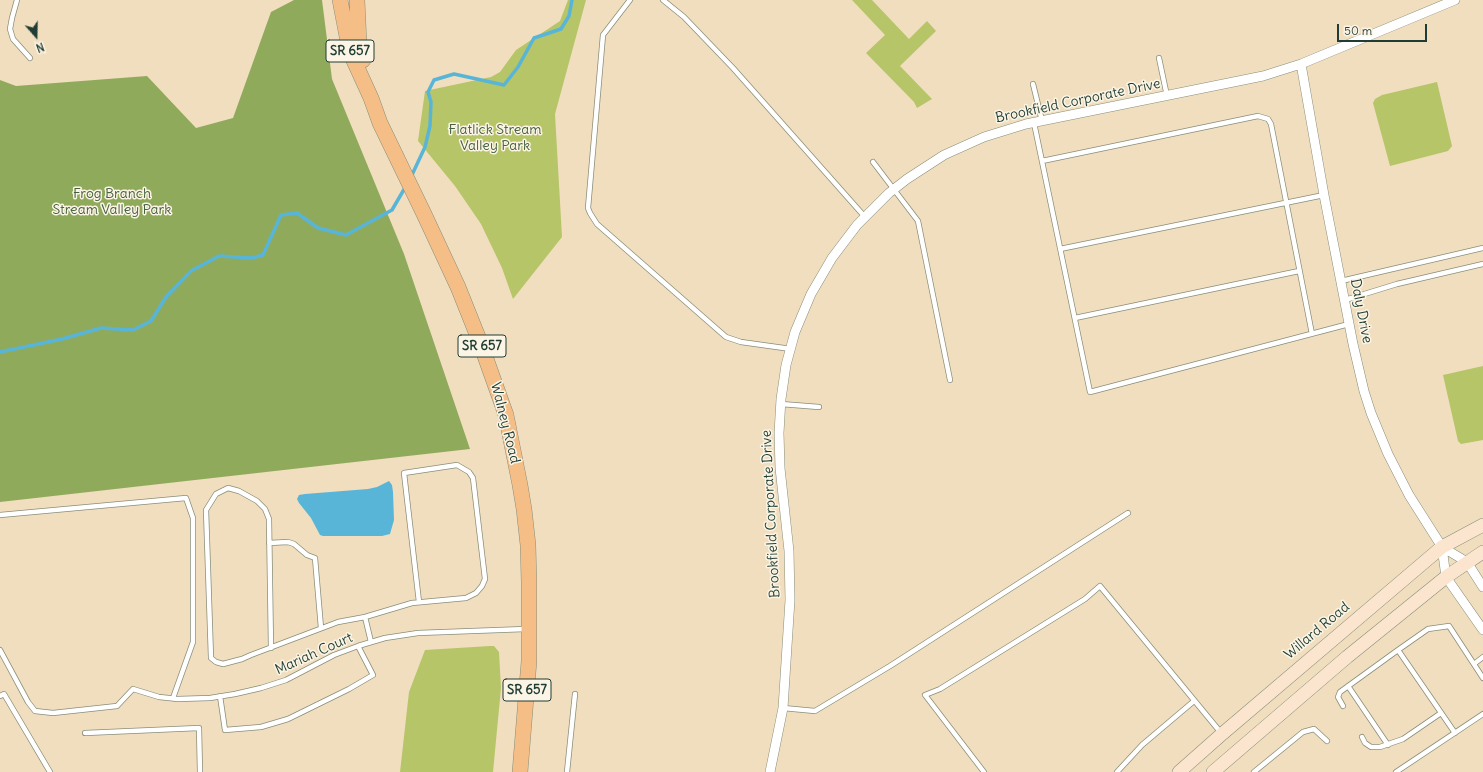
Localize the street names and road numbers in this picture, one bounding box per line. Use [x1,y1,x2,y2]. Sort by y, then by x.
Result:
road number: SR 657 [326,40,374,62]
street label: Brookfield Corporate Drive [994,75,1162,127]
street label: Daly Drive [1347,277,1375,345]
road number: SR 657 [458,335,506,357]
street label: Walney Road [487,381,523,465]
street label: Brookfield Corporate Drive [758,430,784,598]
street label: Willard Road [1281,599,1353,663]
street label: Mariah Court [273,629,355,679]
road number: SR 657 [503,679,551,701]

